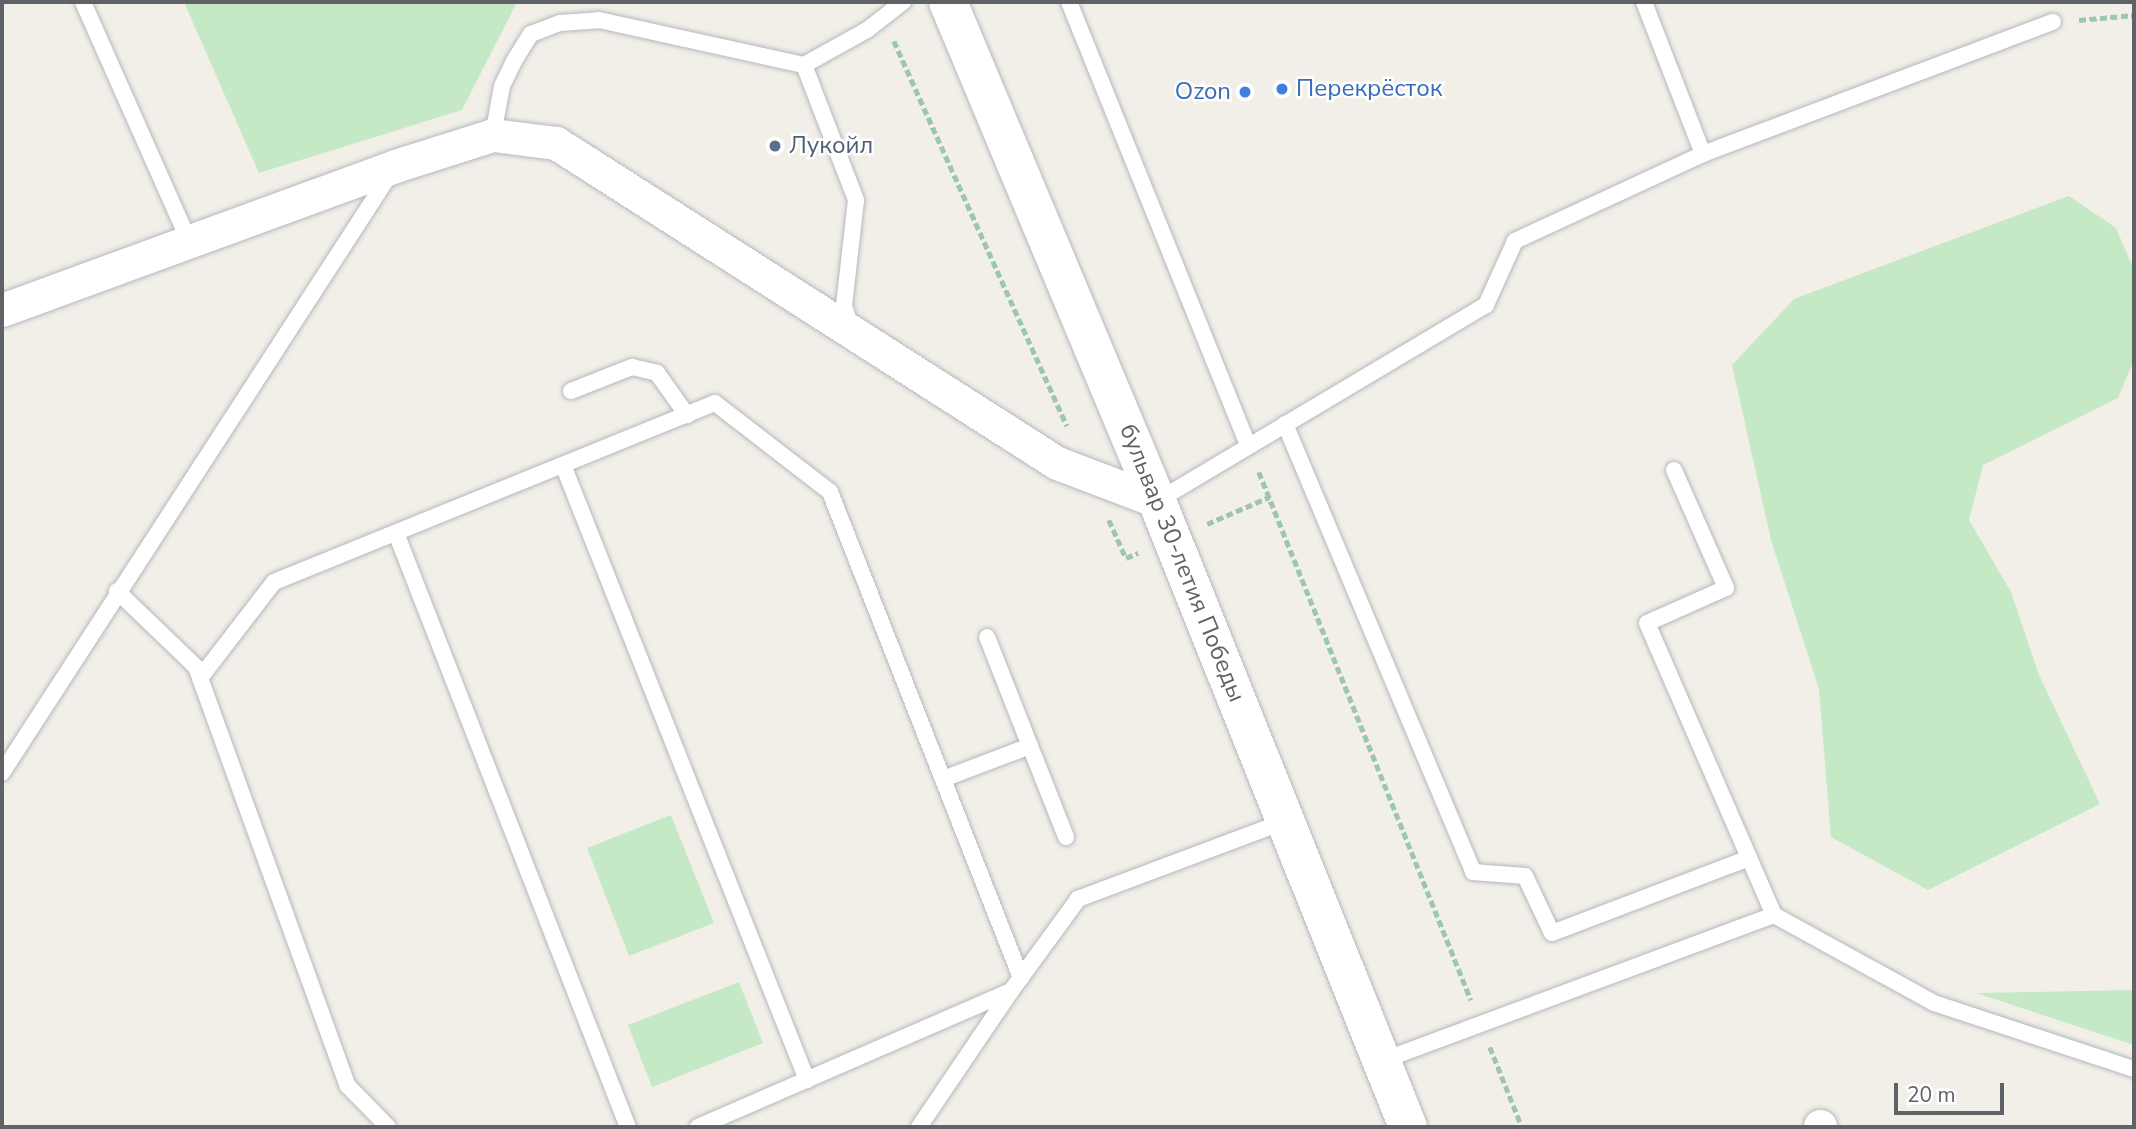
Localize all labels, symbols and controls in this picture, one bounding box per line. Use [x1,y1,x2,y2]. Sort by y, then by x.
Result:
place label: Перекрёсток [1296,75,1442,103]
place label: Ozon [1175,78,1231,106]
marker: Перекрёсток [1274,81,1290,97]
marker: Ozon [1237,84,1253,100]
place label: Лукойл [789,132,873,160]
marker: Лукойл [767,138,783,154]
street label: бульвар 30-летия Победы [1113,420,1251,706]
scale bar [1898,1070,2008,1114]
text: 20 m [1907,1081,1956,1109]

